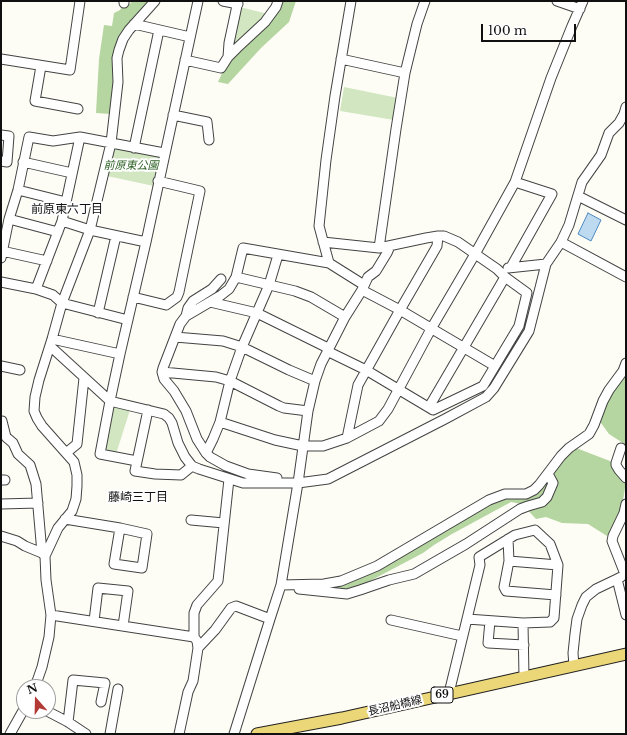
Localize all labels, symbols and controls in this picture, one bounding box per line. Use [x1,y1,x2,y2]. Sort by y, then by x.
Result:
scale bar [483,16,578,42]
text: 100 m [488,23,527,38]
park label: 前原東公園 [104,159,158,173]
district label: 前原東六丁目 [31,203,103,217]
district label: 藤崎三丁目 [108,491,168,505]
north arrow [16,679,56,719]
text: N [25,680,39,697]
road number: 69 [431,687,453,703]
street label: 長沼船橋線 [367,693,423,719]

